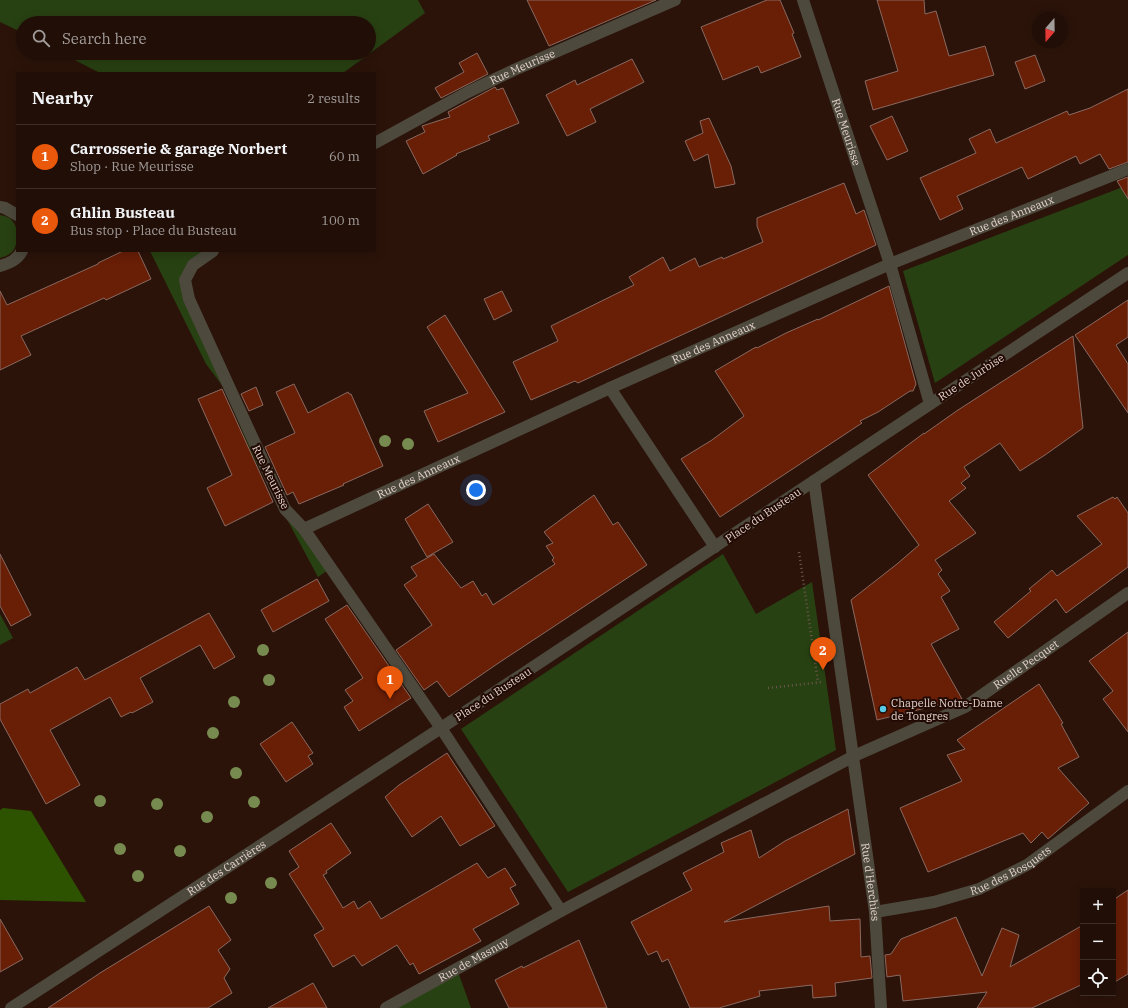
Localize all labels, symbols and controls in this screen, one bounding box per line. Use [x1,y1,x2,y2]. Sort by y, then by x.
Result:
north arrow [1032,12,1068,48]
search box [16,16,376,60]
icon: search [30,27,52,49]
text: Search here [62,29,147,48]
street label: Rue Meurisse [488,46,557,88]
text: Nearby [32,87,93,109]
text: 2 results [307,90,360,107]
street label: Rue Meurisse [829,97,864,167]
text: Carrosserie & garage Norbert [70,139,287,158]
text: 1 [41,148,49,165]
text: 60 m [329,148,360,165]
text: Shop · Rue Meurisse [70,158,194,175]
street label: Rue des Anneaux [967,192,1056,239]
text: Ghlin Busteau [70,203,175,222]
text: 2 [41,212,49,229]
text: 100 m [321,212,360,229]
text: Bus stop · Place du Busteau [70,222,237,239]
street label: Rue des Anneaux [670,318,757,367]
street label: Rue de Jurbise [935,350,1007,403]
street label: Rue Meurisse [249,443,293,512]
street label: Rue des Anneaux [375,451,462,501]
your location [466,480,486,500]
street label: Place du Busteau [722,484,804,545]
pin: 2 [810,637,836,670]
street label: Ruelle Pecquet [991,637,1061,692]
street label: Place du Busteau [452,664,534,724]
pin: 1 [377,666,403,699]
place label: Chapelle Notre-Dame de Tongres [891,696,1003,723]
marker: Chapelle Notre-Dame de Tongres [878,704,888,714]
street label: Rue des Carrières [184,837,269,899]
street label: Rue d'Herchies [858,842,883,921]
street label: Rue des Bosquets [968,843,1054,898]
map controls [1080,888,1116,996]
button: + [1080,888,1116,924]
button: − [1080,924,1116,960]
street label: Rue de Masnuy [436,934,511,985]
button: locate [1080,960,1116,996]

